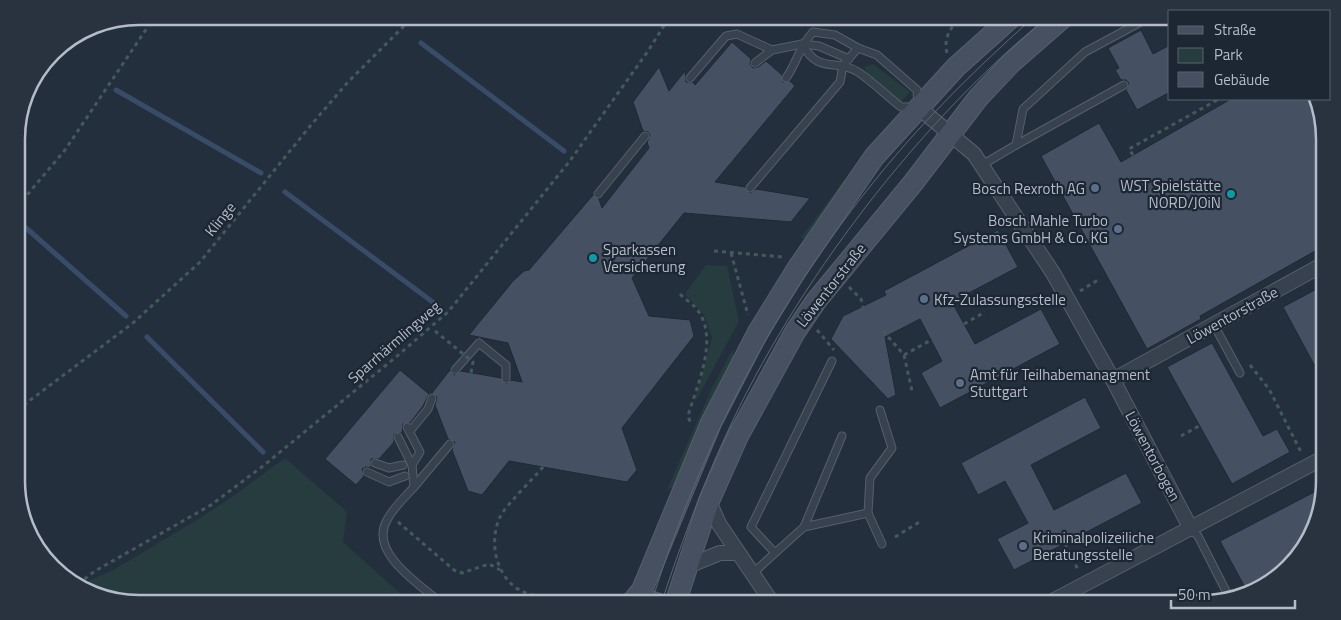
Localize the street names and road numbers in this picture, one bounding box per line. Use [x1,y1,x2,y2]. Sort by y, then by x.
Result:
street label: Klinge [199,197,241,241]
street label: Löwentorstraße [791,238,871,332]
street label: Löwentorstraße [1182,280,1282,350]
street label: Sparrhärmlingweg [343,295,446,389]
street label: Löwentorbogen [1120,407,1186,505]

